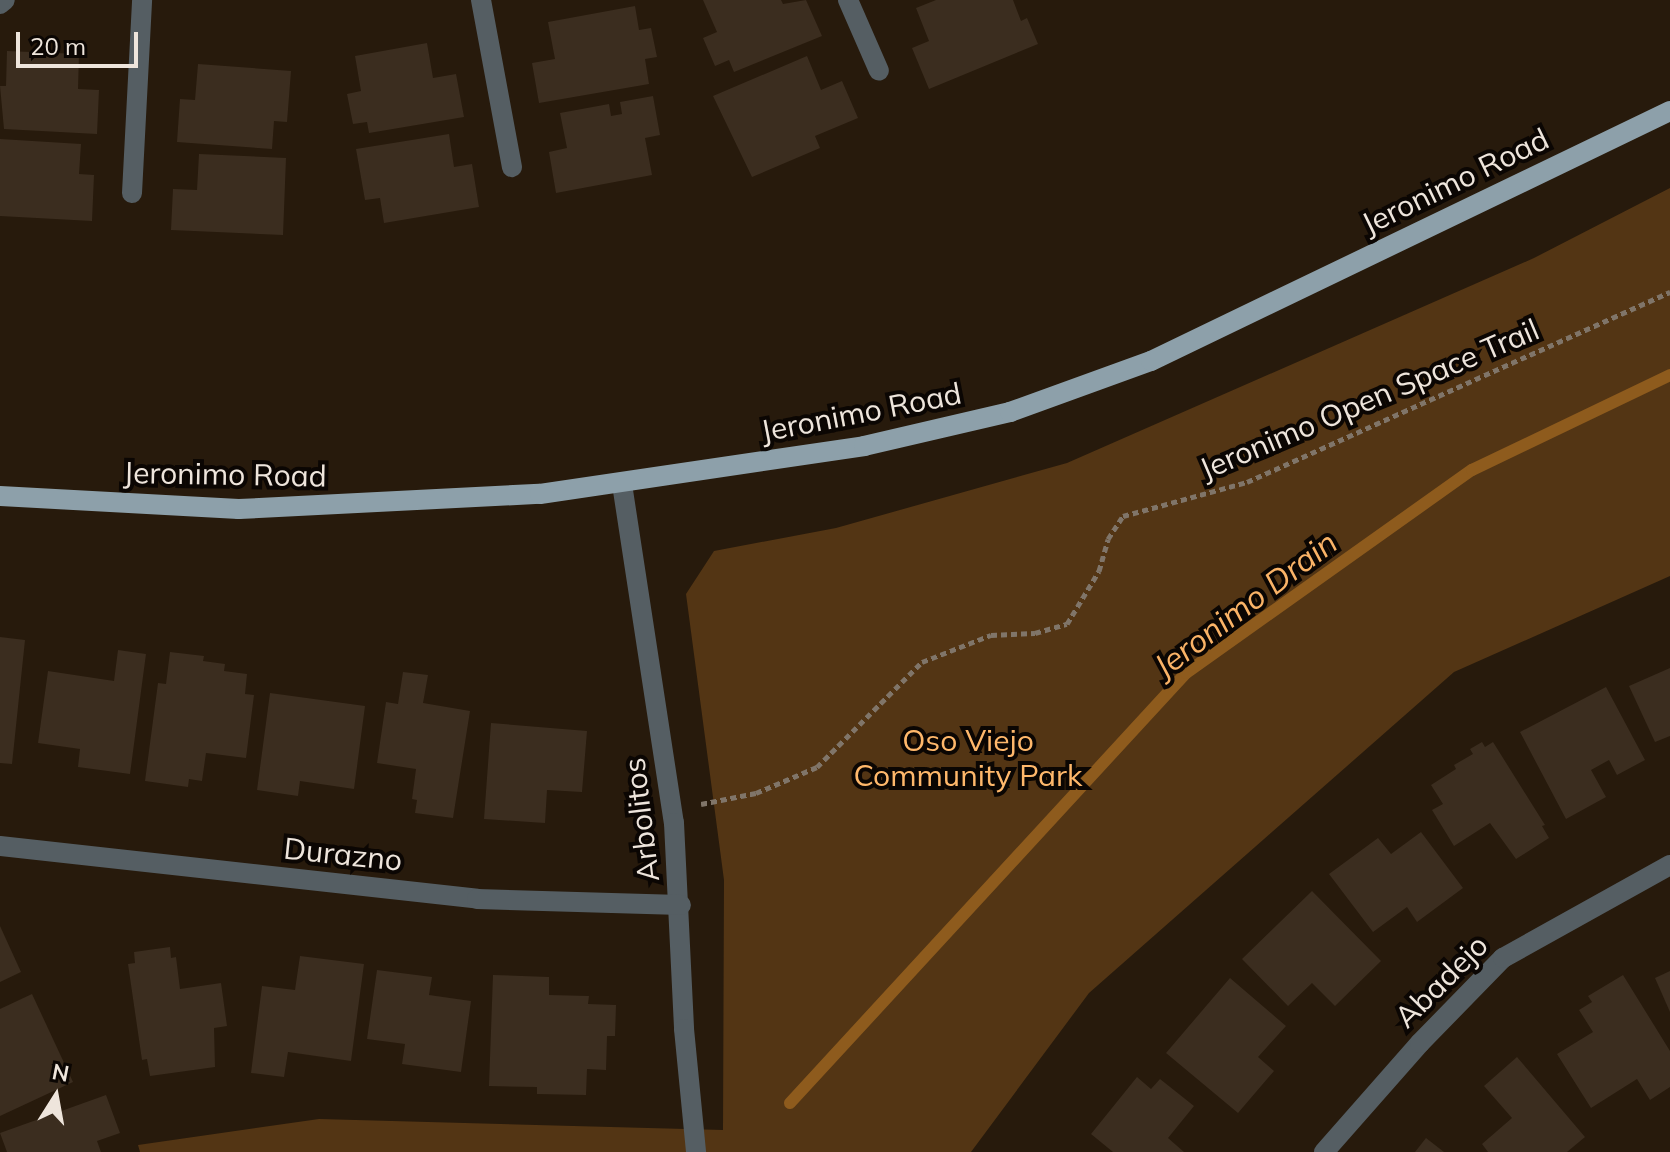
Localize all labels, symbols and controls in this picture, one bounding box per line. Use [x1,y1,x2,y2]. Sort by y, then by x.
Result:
scale bar [20,16,142,66]
text: 20 m [30,31,86,61]
street label: Jeronimo Road [1356,120,1554,242]
street label: Jeronimo Open Space Trail [1194,311,1544,487]
street label: Jeronimo Road [758,375,964,449]
street label: Jeronimo Road [123,454,327,494]
water label: Jeronimo Drain [1146,523,1344,685]
park label: Oso Viejo Community Park [854,722,1082,792]
street label: Arbolitos [616,756,666,884]
street label: Durazno [282,830,404,878]
street label: Abadejo [1387,927,1495,1035]
north arrow [16,1056,96,1136]
text: N [50,1057,71,1088]

